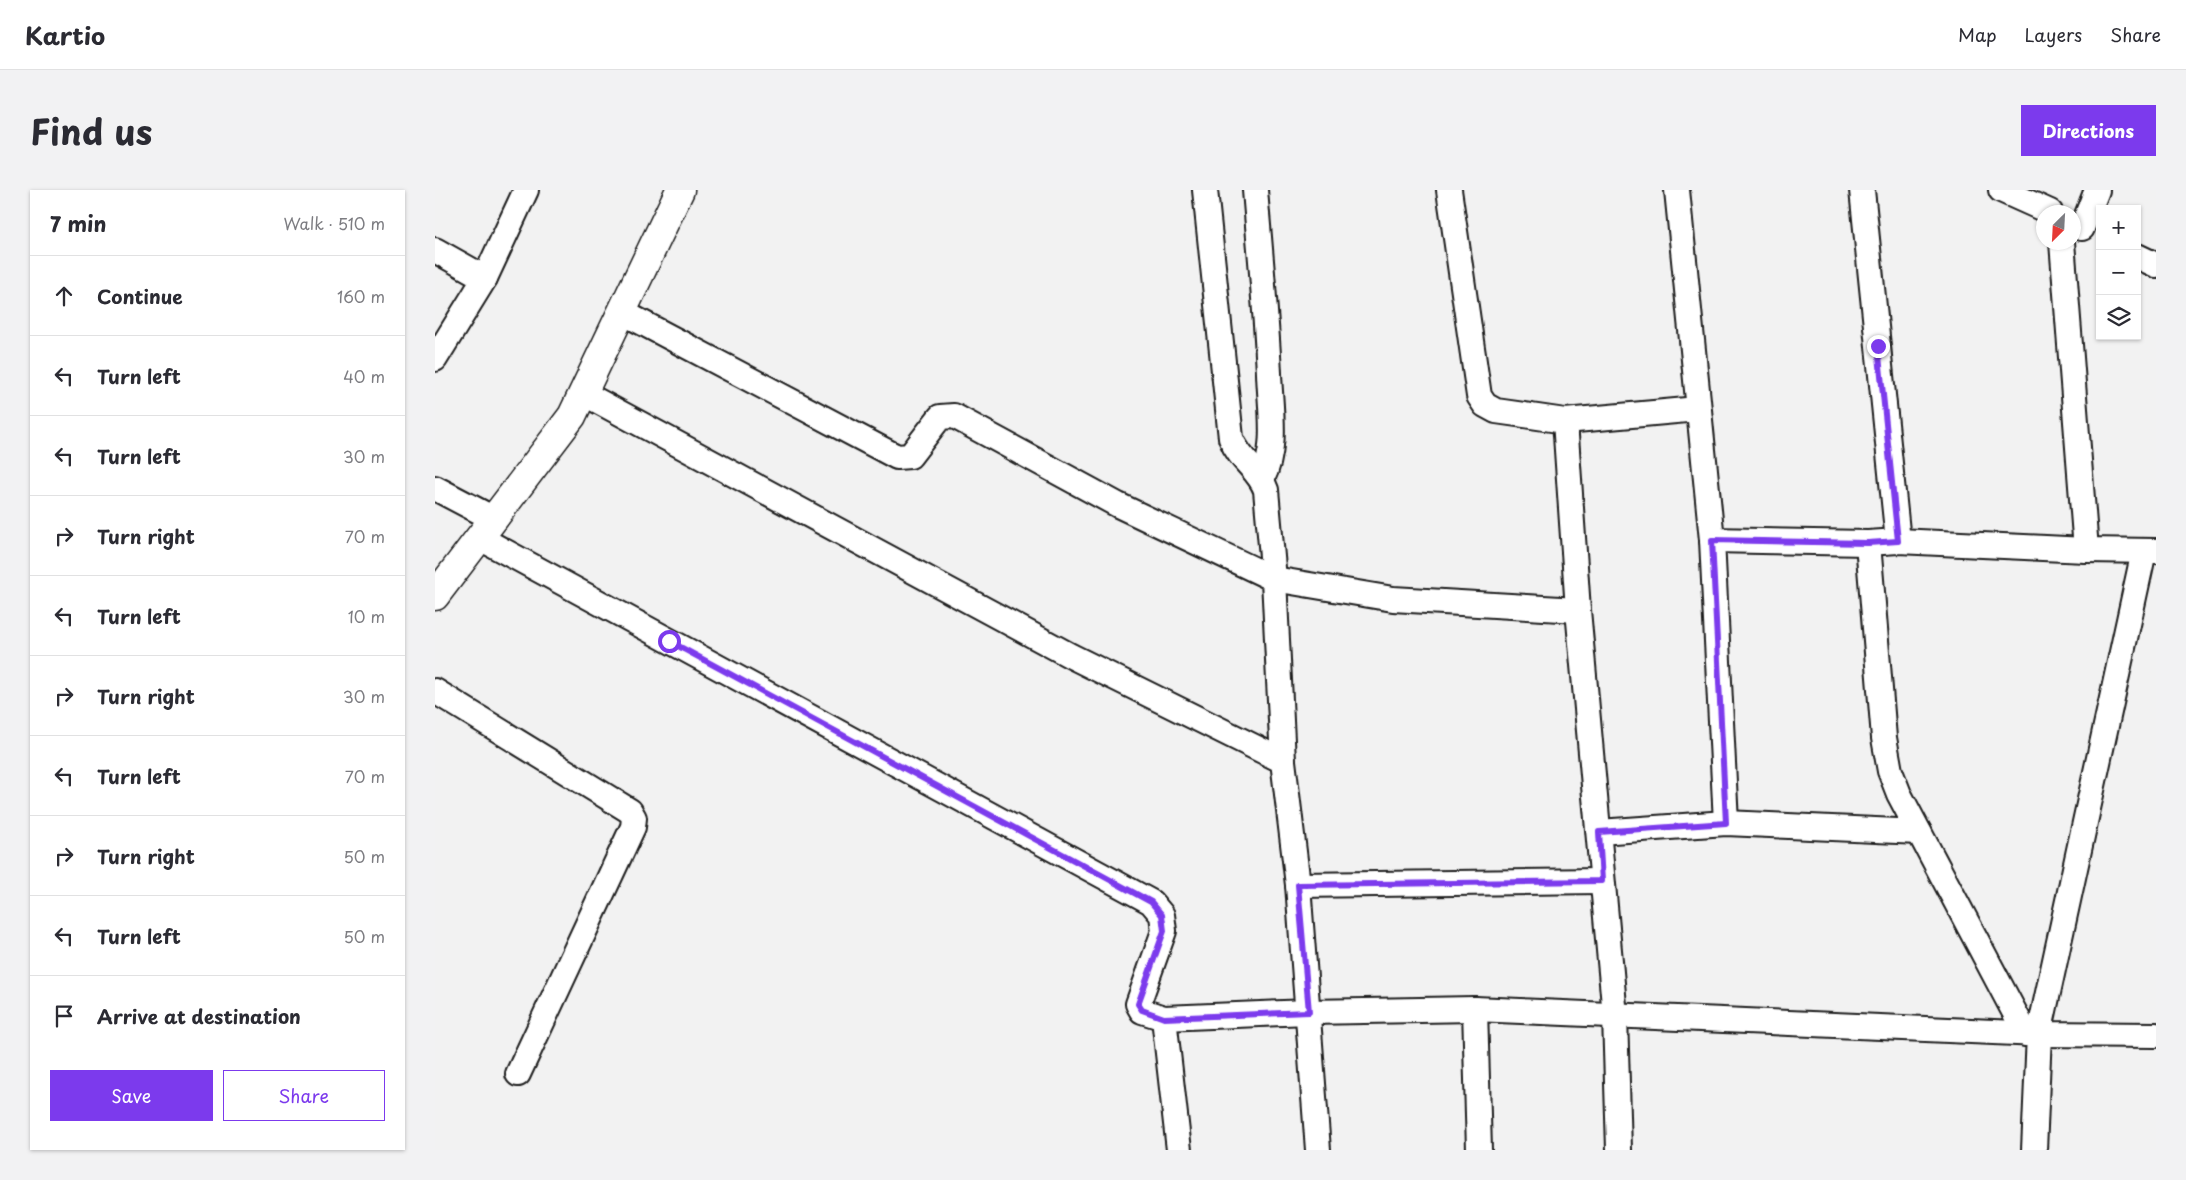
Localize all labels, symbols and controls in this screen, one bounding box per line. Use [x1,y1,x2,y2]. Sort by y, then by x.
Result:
text: Kartio [25,17,105,53]
text: Map [1958,21,1997,48]
text: Layers [2025,21,2082,48]
text: Share [2110,21,2161,48]
text: Find us [30,104,152,157]
button: Directions [2021,105,2156,156]
north arrow [2036,205,2081,250]
map controls [2096,205,2141,340]
button: + [2096,205,2141,250]
text: 7 min [50,207,106,239]
text: Walk · 510 m [283,211,385,235]
button: − [2096,250,2141,295]
icon: ahead [50,282,78,310]
text: Continue [97,282,183,310]
text: 160 m [337,284,385,308]
button: layers [2096,295,2141,340]
route end [1867,335,1890,358]
icon: left [50,362,78,390]
text: Turn left [97,362,181,390]
text: 40 m [343,364,385,388]
icon: left [50,442,78,470]
text: Turn left [97,442,181,470]
text: 30 m [343,444,385,468]
icon: right [50,522,78,550]
text: Turn right [97,522,195,550]
text: 70 m [345,524,385,548]
icon: left [50,602,78,630]
text: Turn left [97,602,181,630]
text: 10 m [348,604,385,628]
route start [658,630,681,653]
icon: right [50,682,78,710]
text: Turn right [97,682,195,710]
text: 30 m [343,684,385,708]
icon: left [50,762,78,790]
text: Turn left [97,762,181,790]
text: 70 m [345,764,385,788]
icon: right [50,842,78,870]
text: Turn right [97,842,195,870]
text: 50 m [344,844,385,868]
icon: left [50,922,78,950]
text: Turn left [97,922,181,950]
text: 50 m [344,924,385,948]
icon: arrive [50,1002,78,1030]
text: Arrive at destination [97,1002,301,1030]
button: Save [50,1070,213,1121]
button: Share [223,1070,385,1121]

